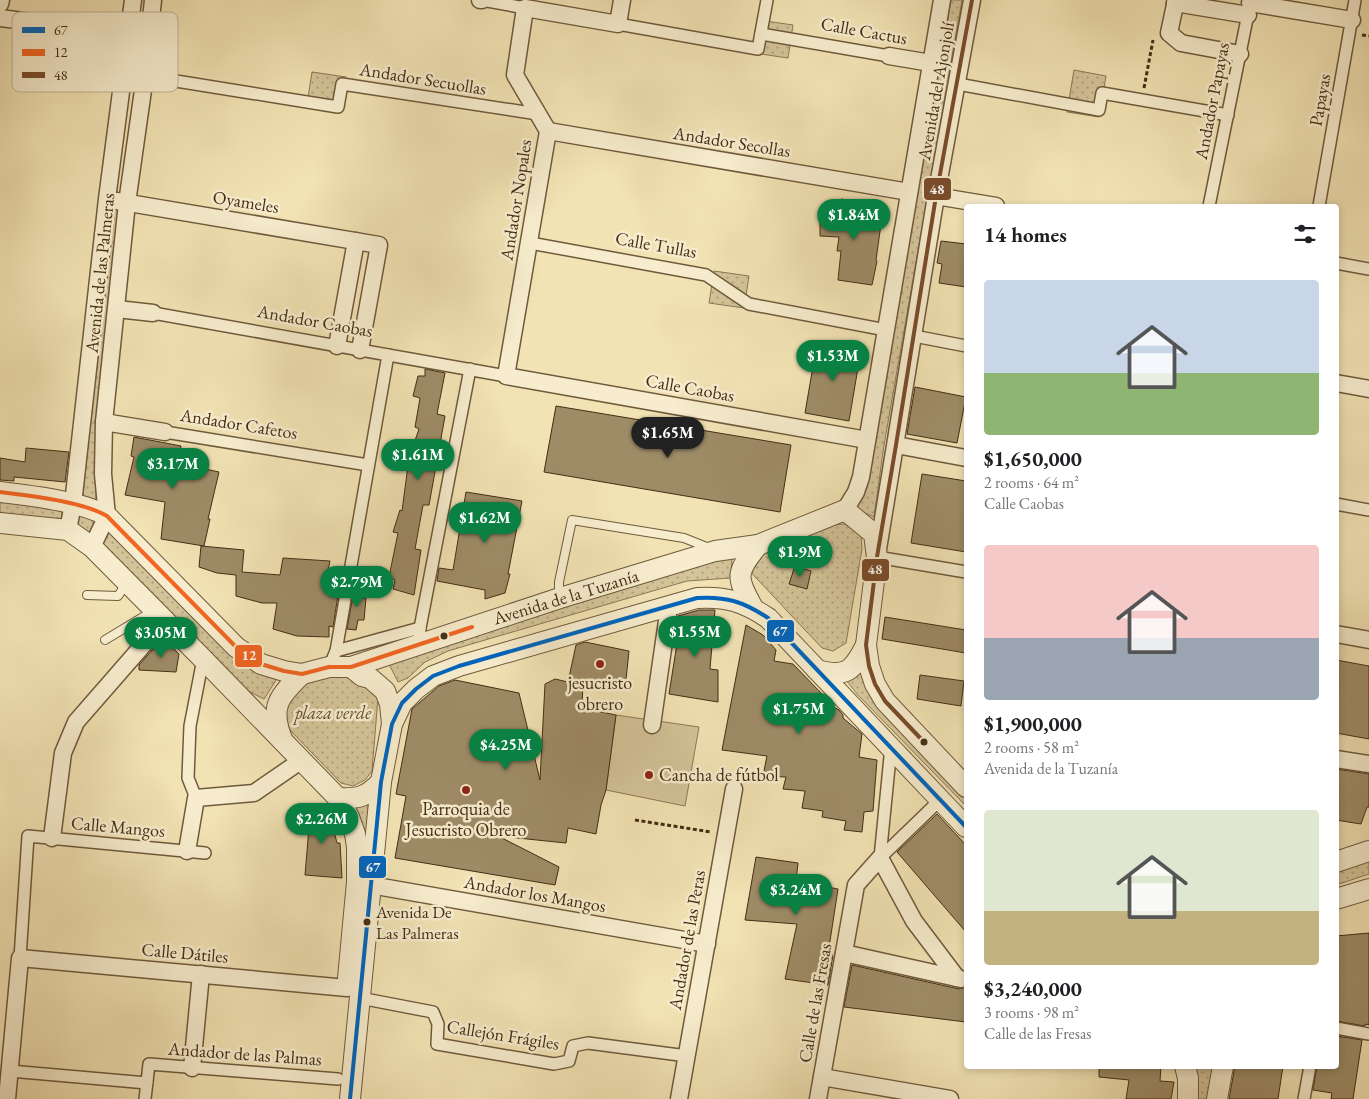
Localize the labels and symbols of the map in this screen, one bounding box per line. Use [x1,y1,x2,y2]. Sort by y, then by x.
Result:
legend [12,12,178,92]
street label: Calle Cactus [819,12,909,49]
street label: Avenida del Ajonjolí [912,19,959,163]
text: 67 [54,21,68,39]
street label: Andador Papayas [1189,40,1234,162]
text: 12 [54,43,68,61]
street label: Andador Secuollas [357,57,488,100]
text: 48 [54,66,68,84]
street label: Papayas [1304,72,1335,128]
street label: Andador Secollas [671,121,792,162]
street label: Andador Nopales [494,138,536,263]
line badge: 48 [923,177,952,201]
text: 48 [930,180,944,198]
street label: Oyameles [211,185,281,218]
street label: Avenida de las Palmeras [80,192,119,355]
pin: $1.84M [813,198,895,241]
street label: Calle Tullas [614,226,699,263]
street label: Andador Caobas [255,299,375,342]
pin: $1.53M [792,340,874,382]
street label: Calle Caobas [644,368,737,407]
street label: Andador Cafetos [178,403,300,444]
pin: $1.65M [627,416,709,459]
pin: $1.61M [377,438,459,481]
pin: $3.17M [132,448,214,490]
pin: $1.62M [444,502,526,544]
pin: $1.9M [765,536,835,578]
line badge: 48 [861,558,890,582]
text: 48 [868,560,882,578]
street label: Avenida de la Tuzanía [489,563,642,630]
pin: $2.79M [316,566,398,608]
pin: $3.05M [120,616,202,659]
pin: $1.55M [654,616,736,658]
line badge: 67 [766,619,795,643]
text: 67 [773,622,788,640]
unlabelled marker [439,631,449,641]
line badge: 12 [234,644,263,668]
text: 12 [242,646,257,664]
marker: jesucristo obrero [594,658,606,670]
place label: jesucristo obrero [567,671,632,715]
pin: $1.75M [758,692,840,735]
park label: plaza verde [292,701,372,725]
pin: $4.25M [465,728,547,771]
unlabelled marker [919,737,929,747]
place label: Cancha de fútbol [659,763,779,786]
marker: Cancha de fútbol [643,769,655,781]
marker: Parroquia de Jesucristo Obrero [460,784,472,796]
place label: Parroquia de Jesucristo Obrero [404,797,527,841]
pin: $2.26M [281,802,363,845]
street label: Calle Mangos [70,811,166,842]
line badge: 67 [358,855,387,879]
text: 67 [366,858,381,876]
street label: Andador de las Peras [663,868,710,1013]
street label: Andador los Mangos [461,870,608,917]
pin: $3.24M [755,874,837,916]
place label: Avenida De Las Palmeras [375,901,459,944]
marker: Avenida De Las Palmeras [362,917,372,927]
street label: Calle Dátiles [141,937,230,968]
street label: Calle de las Fresas [793,941,836,1064]
street label: Callejón Frágiles [445,1014,561,1055]
street label: Andador de las Palmas [166,1037,323,1070]

